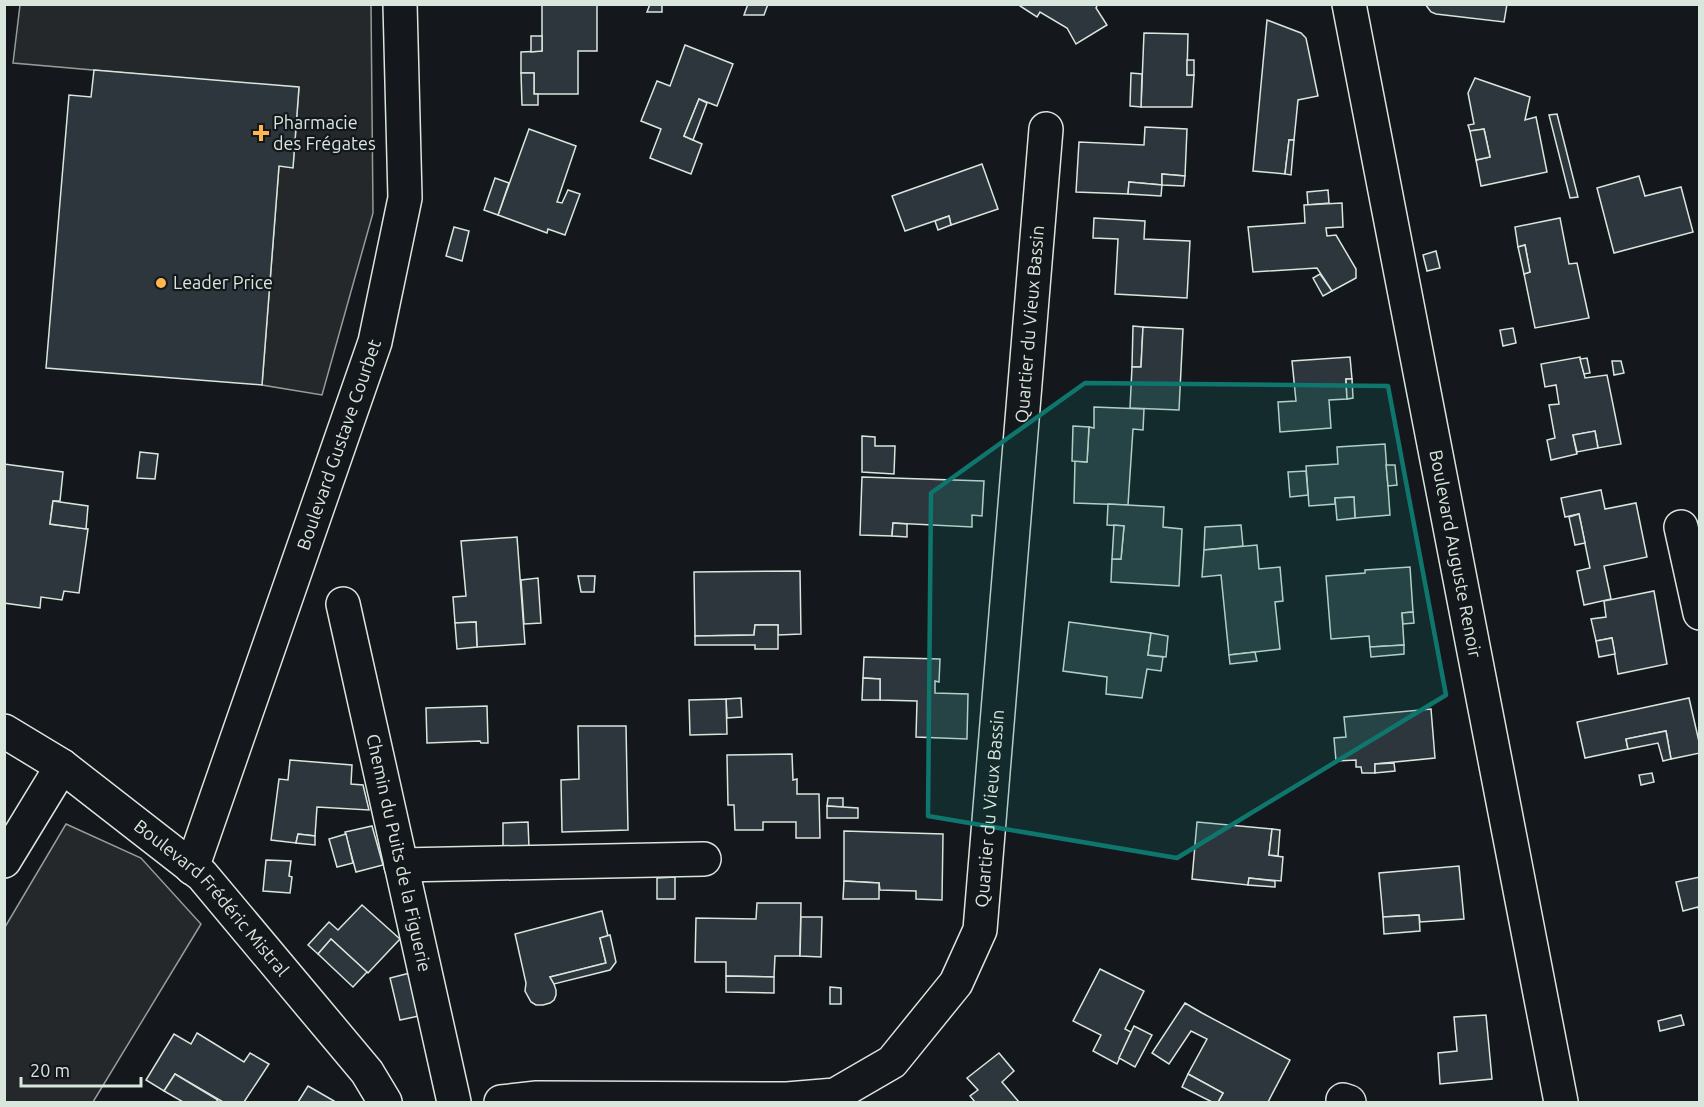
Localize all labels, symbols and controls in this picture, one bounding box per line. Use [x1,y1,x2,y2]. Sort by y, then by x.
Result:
place label: Pharmacie des Frégates [273,112,376,153]
marker: Pharmacie des Frégates [254,126,268,140]
street label: Quartier du Vieux Bassin [1011,224,1047,424]
place label: Leader Price [173,272,273,292]
marker: Leader Price [154,276,168,290]
street label: Boulevard Gustave Courbet [292,337,384,553]
street label: Boulevard Auguste Renoir [1426,448,1486,659]
street label: Quartier du Vieux Bassin [971,709,1007,908]
street label: Chemin du Puits de la Figuerie [363,732,436,974]
street label: Boulevard Frédéric Mistral [131,815,293,980]
scale bar [21,1050,141,1088]
text: 20 m [30,1060,70,1080]

